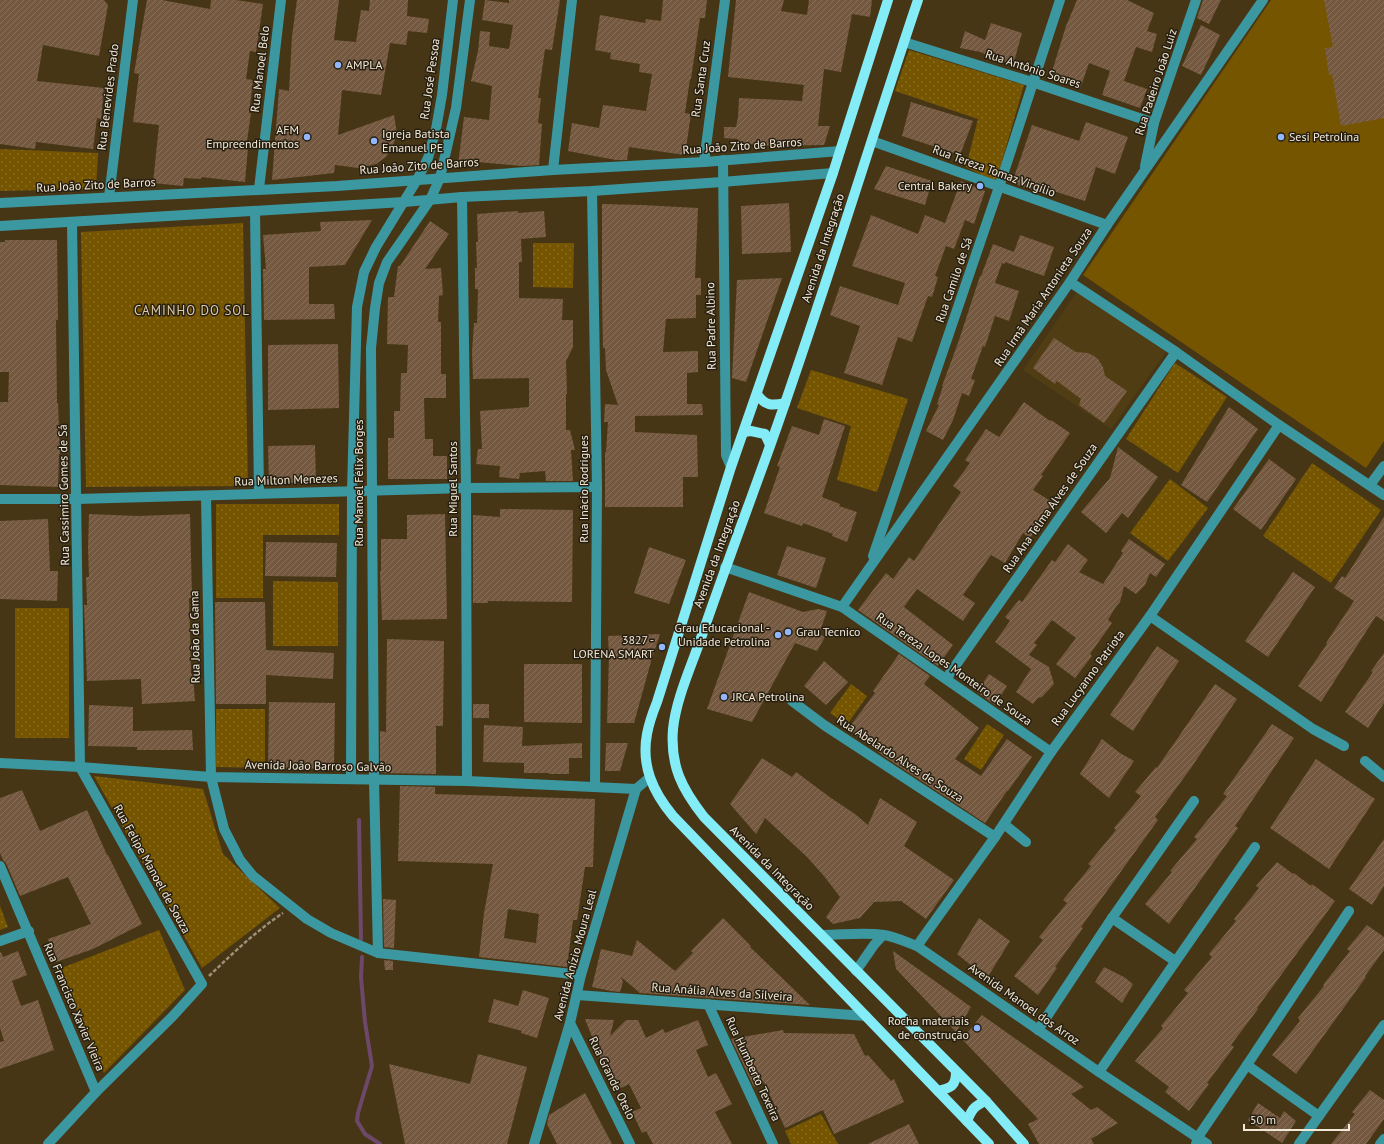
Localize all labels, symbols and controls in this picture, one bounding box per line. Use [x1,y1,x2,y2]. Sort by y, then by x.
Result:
street label: Rua Manoel Belo [247,25,272,113]
street label: Rua Padeiro João Luiz [1131,27,1180,137]
street label: Rua José Pessoa [416,37,443,120]
street label: Rua Santa Cruz [688,40,713,118]
street label: Rua Benevides Prado [94,43,121,151]
street label: Rua Antônio Soares [983,46,1083,91]
place label: AMPLA [346,57,383,72]
marker: AMPLA [333,60,343,70]
place label: AFM Empreendimentos [206,122,299,151]
place label: Igreja Batista Emanuel PE [382,126,450,155]
place label: Sesi Petrolina [1289,129,1359,144]
marker: AFM Empreendimentos [302,132,312,142]
marker: Sesi Petrolina [1276,132,1286,142]
street label: Rua João Zito de Barros [682,134,802,157]
marker: Igreja Batista Emanuel PE [369,136,379,146]
street label: Rua Tereza Tomaz Virgílio [931,141,1058,200]
street label: Rua João Zito de Barros [359,154,479,177]
street label: Rua João Zito de Barros [36,174,156,195]
place label: Central Bakery [898,178,972,193]
marker: Central Bakery [975,181,985,191]
street label: Avenida da Integração [798,192,847,304]
street label: Rua Irmã Maria Antonieta Souza [990,224,1095,369]
street label: Rua Camilo de Sá [932,235,975,325]
street label: Rua Padre Albino [702,282,719,370]
district label: CAMINHO DO SOL [134,302,250,319]
street label: Rua Manoel Félix Borges [351,419,366,547]
street label: Rua Cassimiro Gomes de Sá [55,424,72,566]
street label: Rua Inácio Rodrigues [576,435,591,543]
street label: Rua Ana Telma Alves de Souza [999,440,1100,575]
street label: Rua Miguel Santos [445,441,460,537]
street label: Rua Milton Menezes [234,470,338,489]
street label: Avenida da Integração [690,498,743,610]
street label: Rua João da Gama [186,590,203,684]
street label: Rua Tereza Lopes Monteiro de Souza [874,609,1035,728]
place label: Grau Educacional - Unidade Petrolina [675,620,770,649]
place label: Grau Tecnico [796,624,861,639]
marker: Grau Tecnico [783,627,793,637]
street label: Rua Lucyanno Patriota [1048,627,1127,729]
marker: Grau Educacional - Unidade Petrolina [773,630,783,640]
place label: 3827 - LORENA SMART [573,632,654,661]
marker: 3827 - LORENA SMART [657,642,667,652]
place label: JRCA Petrolina [731,689,805,704]
marker: JRCA Petrolina [719,692,729,702]
street label: Rua Abelardo Alves de Souza [834,712,966,805]
street label: Avenida João Barroso Galvão [245,757,391,774]
street label: Rua Felipe Manoel de Souza [111,802,194,936]
street label: Avenida da Integração [727,822,818,913]
street label: Avenida Anízio Moura Leal [550,887,599,1022]
street label: Rua Francisco Xavier Vieira [41,940,108,1073]
street label: Avenida Manoel dos Arroz [966,959,1083,1048]
street label: Rua Anália Alves da Silveira [651,979,793,1004]
place label: Rocha materiais de construção [888,1013,969,1042]
street label: Rua Humberto Texeira [723,1014,784,1123]
marker: Rocha materiais de construção [972,1023,982,1033]
street label: Rua Grande Otelo [586,1034,639,1122]
scale bar [1244,1106,1349,1132]
text: 50 m [1250,1112,1276,1127]

